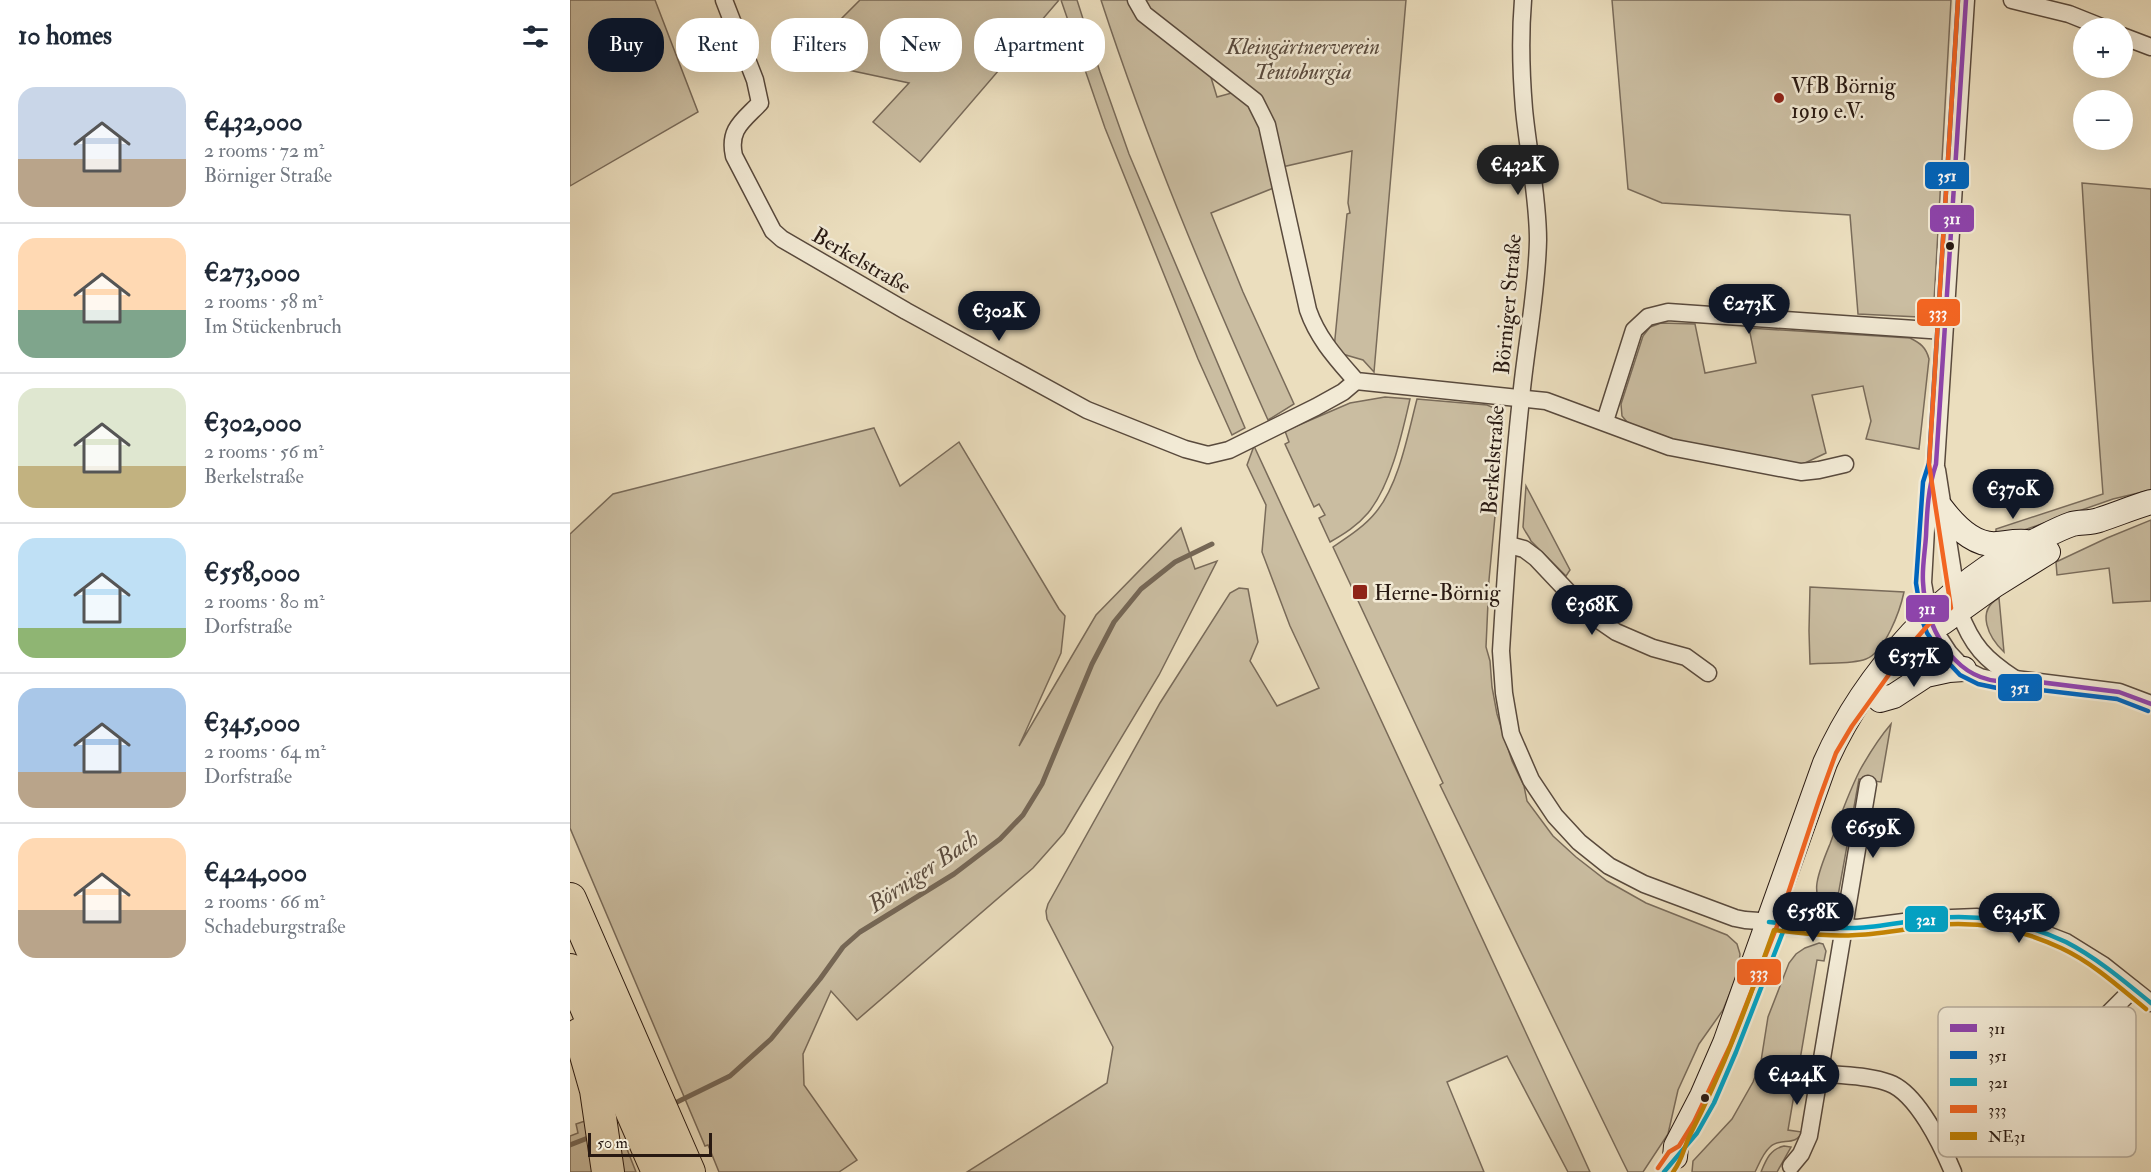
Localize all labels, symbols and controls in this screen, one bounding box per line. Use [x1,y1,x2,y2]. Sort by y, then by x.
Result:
chip: Buy [588,18,664,72]
chip: Rent [676,18,759,72]
chip: Filters [771,18,868,72]
chip: New [880,18,962,72]
chip: Apartment [974,18,1105,72]
map controls [2073,18,2133,150]
button: + [2073,18,2133,78]
text: 10 homes [18,20,112,52]
icon: filters [519,20,552,53]
park label: Kleingärtnerverein Teutoburgia [1225,33,1380,86]
place label: VfB Börnig 1919 e.V. [1791,72,1897,125]
button: − [2073,90,2133,150]
marker: VfB Börnig 1919 e.V. [1772,91,1786,105]
text: €432,000 [204,106,303,138]
icon: home [66,111,138,183]
text: 2 rooms · 72 m² [204,138,324,163]
pin: €432K [1476,145,1560,196]
text: €432K [1491,152,1545,177]
line badge: 351 [1924,161,1970,190]
text: Börniger Straße [204,163,332,188]
text: 351 [1938,166,1957,186]
line badge: 311 [1929,204,1975,233]
text: 311 [1943,209,1961,229]
street label: Berkelstraße [807,221,916,300]
street label: Börniger Straße [1488,233,1528,376]
unlabelled marker [1944,240,1956,252]
text: €273,000 [204,257,300,289]
icon: home [66,262,138,334]
pin: €273K [1707,284,1791,335]
text: 2 rooms · 58 m² [204,289,323,314]
pin: €302K [957,291,1041,342]
text: €273K [1723,291,1775,316]
text: €302K [972,298,1026,323]
line badge: 333 [1916,298,1961,327]
text: 333 [1929,303,1947,323]
text: Im Stückenbruch [204,314,342,339]
street label: Berkelstraße [1475,404,1511,516]
text: €302,000 [204,407,302,439]
icon: home [66,412,138,484]
text: 2 rooms · 56 m² [204,439,324,464]
text: Berkelstraße [204,464,304,489]
pin: €370K [1971,469,2055,520]
text: €370K [1987,476,2039,501]
text: €558,000 [204,557,300,589]
icon: home [66,562,138,634]
place label: Herne-Börnig [1374,579,1501,607]
marker: Herne-Börnig [1351,583,1369,601]
pin: €368K [1550,585,1634,636]
text: 2 rooms · 80 m² [204,589,325,614]
text: €368K [1566,592,1618,617]
line badge: 311 [1905,594,1950,623]
text: 311 [1918,599,1936,619]
text: Dorfstraße [204,614,292,639]
pin: €537K [1872,637,1956,688]
text: €537K [1888,644,1940,669]
line badge: 351 [1997,673,2043,702]
text: 351 [2011,678,2030,698]
text: €345,000 [204,707,300,739]
icon: home [66,712,138,784]
text: 2 rooms · 64 m² [204,739,326,764]
text: Dorfstraße [204,764,292,789]
pin: €659K [1831,808,1915,859]
text: €659K [1846,815,1900,840]
water label: Börniger Bach [861,823,985,920]
text: €424,000 [204,857,307,889]
icon: home [66,862,138,934]
text: 2 rooms · 66 m² [204,889,325,914]
pin: €558K [1771,892,1855,943]
pin: €345K [1977,893,2061,944]
text: €558K [1787,899,1839,924]
text: €345K [1993,900,2045,925]
line badge: 321 [1904,905,1949,933]
text: 321 [1916,910,1936,930]
text: Schadeburgstraße [204,914,346,939]
line badge: 333 [1736,958,1782,986]
text: 333 [1750,963,1768,983]
legend [1938,1007,2136,1157]
text: 311 [1988,1019,2006,1039]
text: 351 [1988,1046,2007,1066]
pin: €424K [1755,1055,1839,1106]
text: €424K [1768,1062,1826,1087]
text: 321 [1988,1073,2008,1093]
unlabelled marker [1699,1092,1711,1104]
text: 333 [1988,1100,2006,1120]
text: NE31 [1988,1127,2026,1147]
scale bar [588,1130,712,1158]
text: 50 m [597,1133,628,1153]

